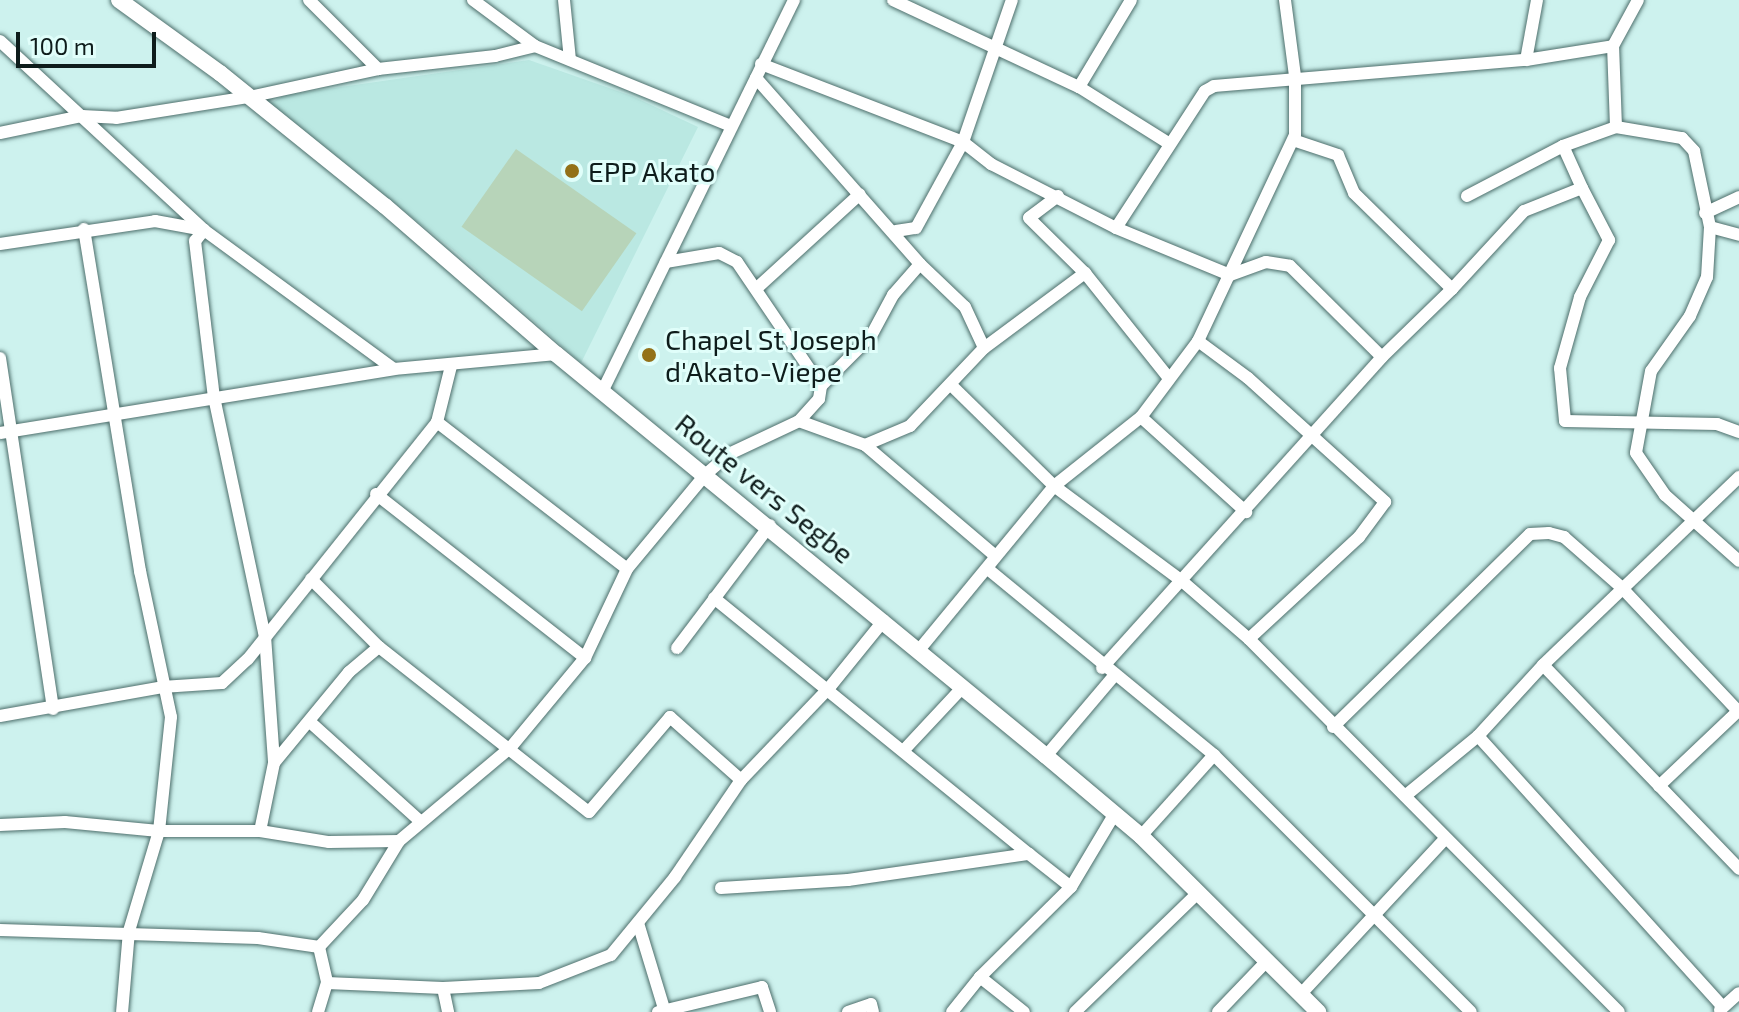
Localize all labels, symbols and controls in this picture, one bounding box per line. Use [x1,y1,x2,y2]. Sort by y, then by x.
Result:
scale bar [20,16,160,66]
text: 100 m [30,31,95,60]
place label: EPP Akato [588,154,717,188]
marker: EPP Akato [563,162,581,180]
place label: Chapel St Joseph d'Akato-Viepe [665,322,878,388]
marker: Chapel St Joseph d'Akato-Viepe [640,346,658,364]
street label: Route vers Segbe [669,406,861,570]

